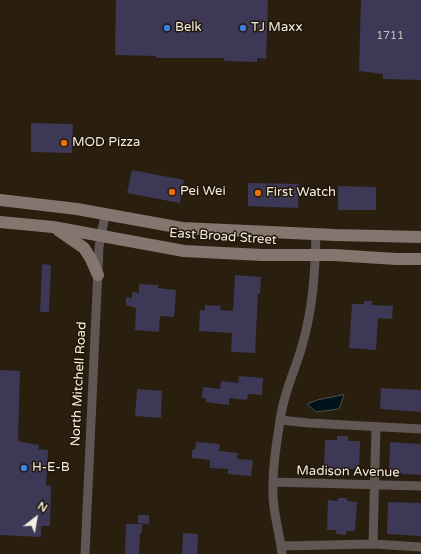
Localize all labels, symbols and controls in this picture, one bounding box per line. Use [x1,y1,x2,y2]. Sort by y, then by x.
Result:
place label: Belk [175,20,202,36]
place label: TJ Maxx [251,20,302,36]
marker: Belk [162,23,172,33]
marker: TJ Maxx [238,23,248,33]
house number: 1711 [376,29,404,43]
place label: MOD Pizza [72,135,140,151]
marker: MOD Pizza [59,138,69,148]
place label: Pei Wei [180,184,226,200]
place label: First Watch [266,185,336,201]
marker: Pei Wei [167,187,177,197]
marker: First Watch [253,188,263,198]
street label: East Broad Street [169,225,277,249]
street label: North Mitchell Road [68,321,90,447]
place label: H-E-B [32,460,70,476]
marker: H-E-B [19,463,29,473]
street label: Madison Avenue [296,463,400,481]
north arrow [16,498,56,538]
text: N [35,499,50,515]

